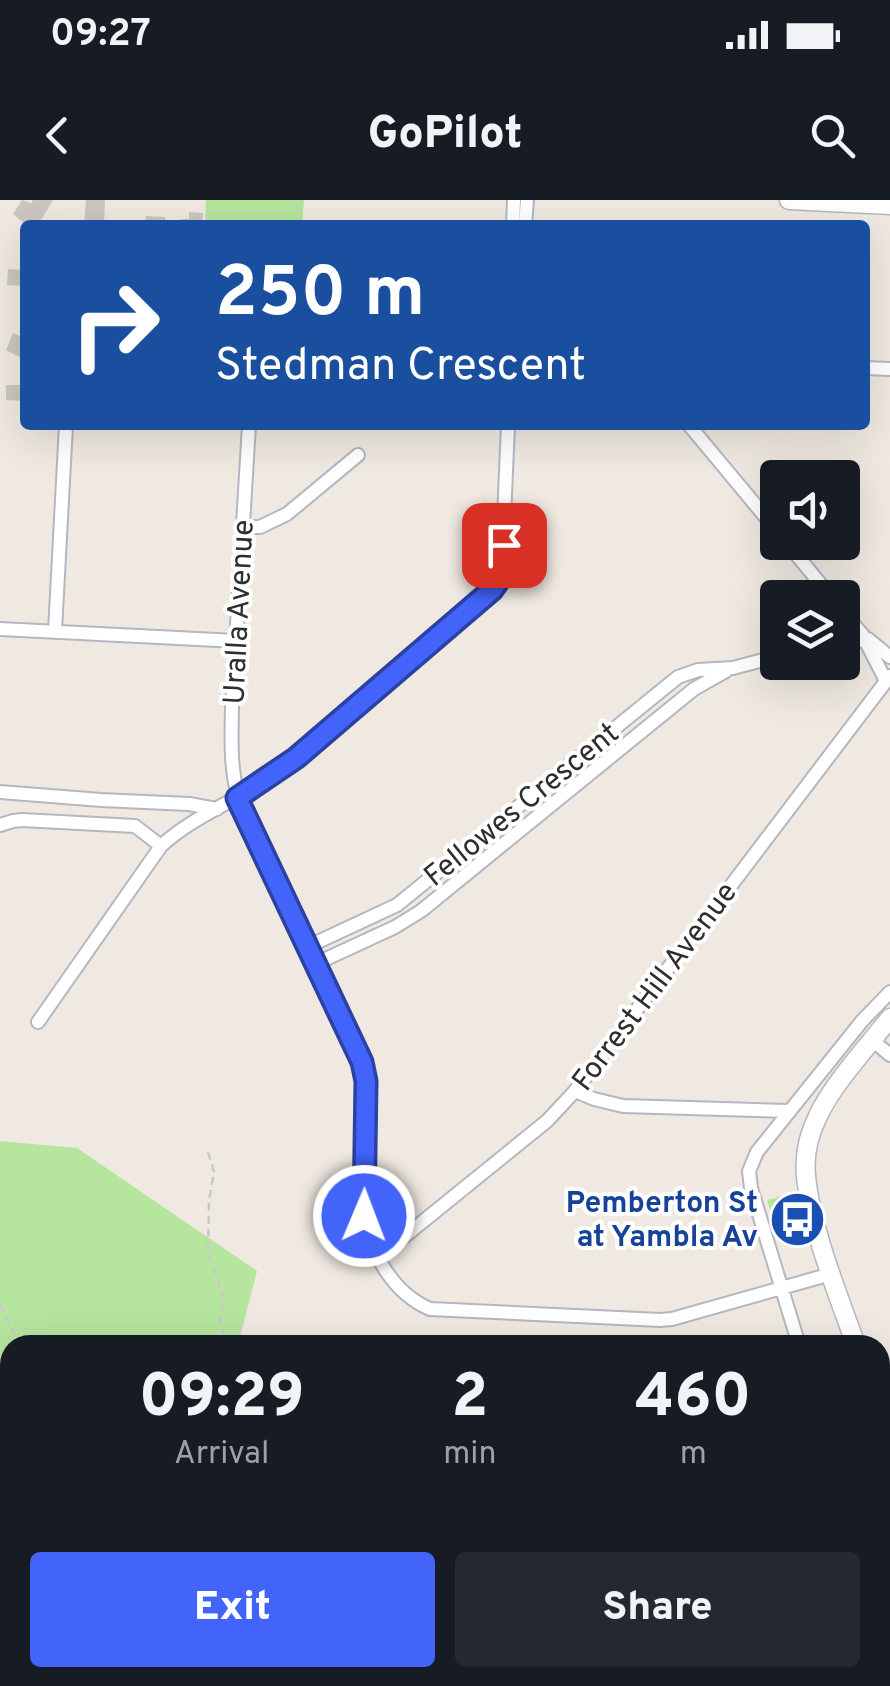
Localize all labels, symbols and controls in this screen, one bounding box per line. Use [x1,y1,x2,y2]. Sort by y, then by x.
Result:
text: 09:27 [50,11,151,60]
text: GoPilot [368,107,522,164]
icon: back [30,108,85,163]
icon: search [805,108,860,163]
text: 250 m [215,252,425,341]
icon: right [50,260,180,390]
text: Stedman Crescent [215,339,586,396]
map controls [760,460,860,680]
button: sound [760,460,860,560]
pin [462,503,547,588]
icon: arrive [477,518,532,573]
street label: Uralla Avenue [217,519,264,706]
button: layers [760,580,860,680]
street label: Fellowes Crescent [418,716,628,896]
street label: Forrest Hill Avenue [565,876,747,1099]
position arrow [312,1164,416,1268]
place label: Pemberton St at Yambla Av [566,1186,758,1257]
bus stop icon: Pemberton St at Yambla Av [767,1189,827,1249]
text: 09:29 [139,1362,305,1438]
text: 2 [452,1362,488,1438]
text: 460 [635,1362,751,1438]
text: Arrival [174,1435,269,1475]
text: min [443,1435,497,1475]
text: m [680,1435,707,1475]
button: Exit [30,1552,435,1667]
button: Share [455,1552,860,1667]

